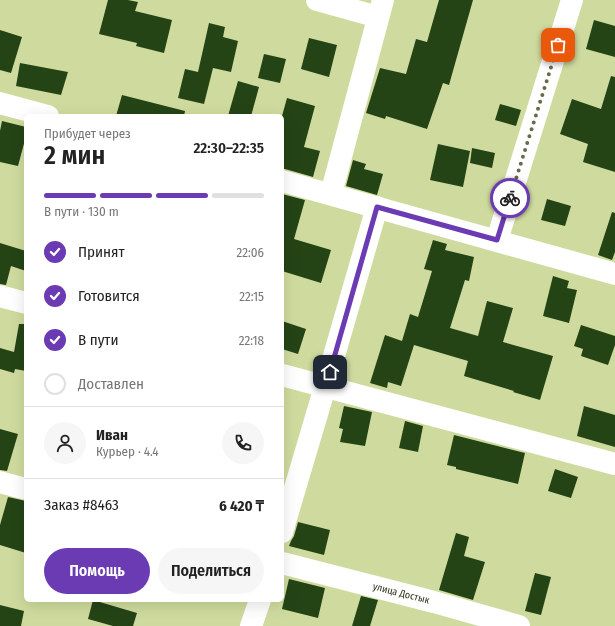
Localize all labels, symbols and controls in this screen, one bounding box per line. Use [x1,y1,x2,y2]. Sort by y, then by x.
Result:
pin [541,28,575,62]
icon: bag [547,34,569,56]
text: Прибудет через [44,126,131,141]
text: 22:30–22:35 [193,139,264,157]
text: 2 мин [44,140,105,171]
courier [490,178,530,218]
icon: bike [499,187,521,209]
text: В пути · 130 m [44,204,119,219]
icon: check [44,241,66,263]
text: Принят [78,243,125,261]
text: 22:06 [237,245,264,260]
icon: check [44,285,66,307]
text: Готовится [78,287,140,305]
text: 22:15 [239,289,264,304]
icon: check [44,329,66,351]
text: В пути [78,331,119,349]
text: 22:18 [239,333,264,348]
pin [313,355,347,389]
icon: home [319,361,341,383]
text: Доставлен [78,375,144,393]
button: person [44,422,86,464]
button: phone [222,422,264,464]
text: Иван [96,426,128,444]
text: Курьер · 4.4 [96,444,159,459]
text: Заказ #8463 [44,496,119,514]
text: 6 420 ₸ [219,497,264,515]
button: Помощь [44,548,150,594]
button: Поделиться [158,548,264,594]
street label: улица Достык [372,581,431,607]

